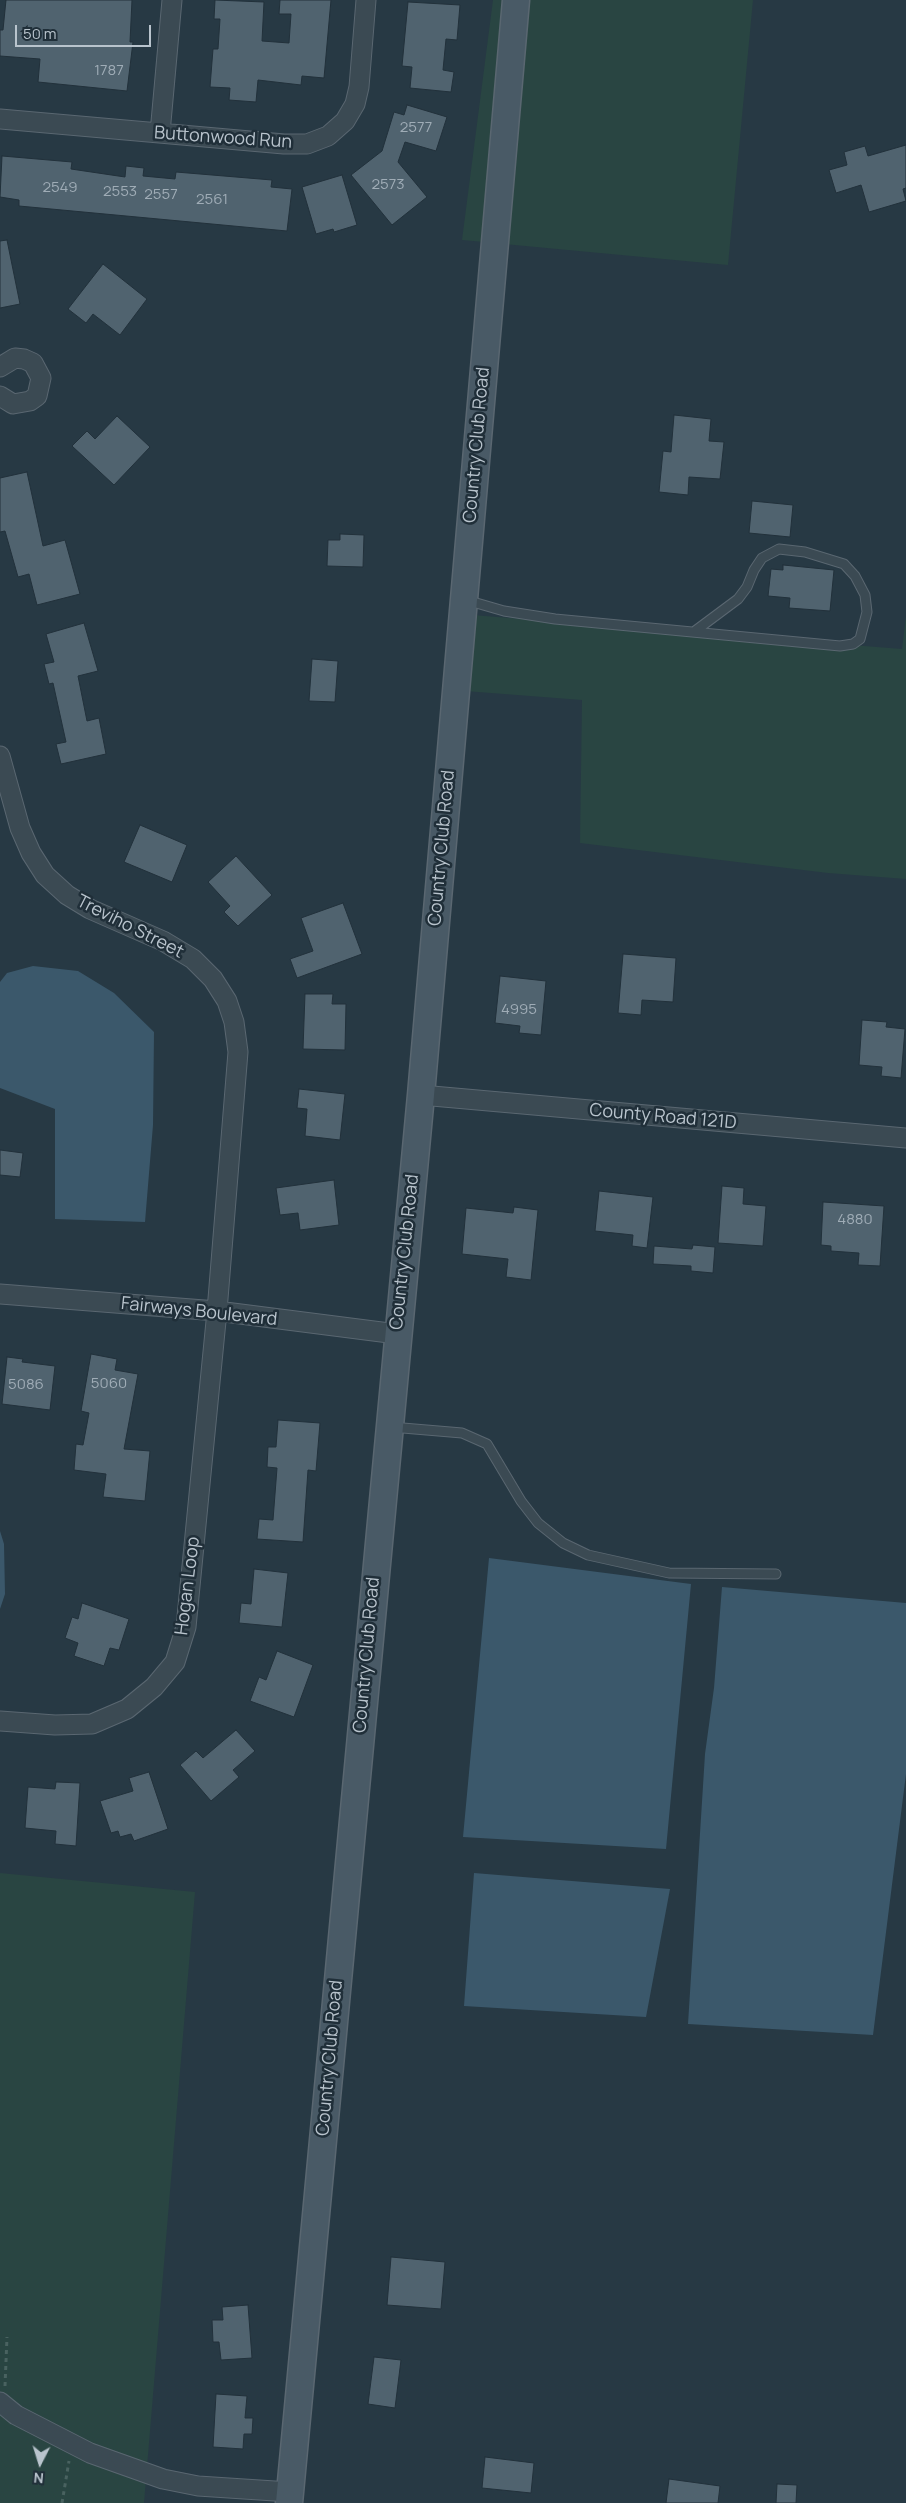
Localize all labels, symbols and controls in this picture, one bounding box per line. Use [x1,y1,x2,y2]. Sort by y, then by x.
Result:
scale bar [18,15,154,47]
text: 50 m [23,23,57,44]
house number: 1787 [94,62,124,80]
house number: 2577 [400,119,432,137]
street label: Buttonwood Run [153,122,293,154]
house number: 2573 [371,176,405,194]
house number: 2549 [42,179,78,197]
house number: 2553 [103,183,137,201]
house number: 2557 [144,186,178,204]
house number: 2561 [196,191,228,209]
street label: Country Club Road [459,366,495,524]
street label: Country Club Road [424,769,460,927]
street label: Treviho Street [73,891,187,963]
house number: 4995 [501,1001,537,1019]
street label: County Road 121D [589,1100,737,1134]
street label: Country Club Road [386,1173,424,1331]
house number: 4880 [837,1211,873,1229]
street label: Fairways Boulevard [120,1293,278,1331]
house number: 5060 [91,1375,127,1393]
house number: 5086 [8,1376,44,1394]
street label: Hogan Loop [171,1536,205,1636]
street label: Country Club Road [349,1576,385,1734]
street label: Country Club Road [312,1979,348,2137]
north arrow [15,2438,65,2488]
text: N [33,2469,44,2488]

